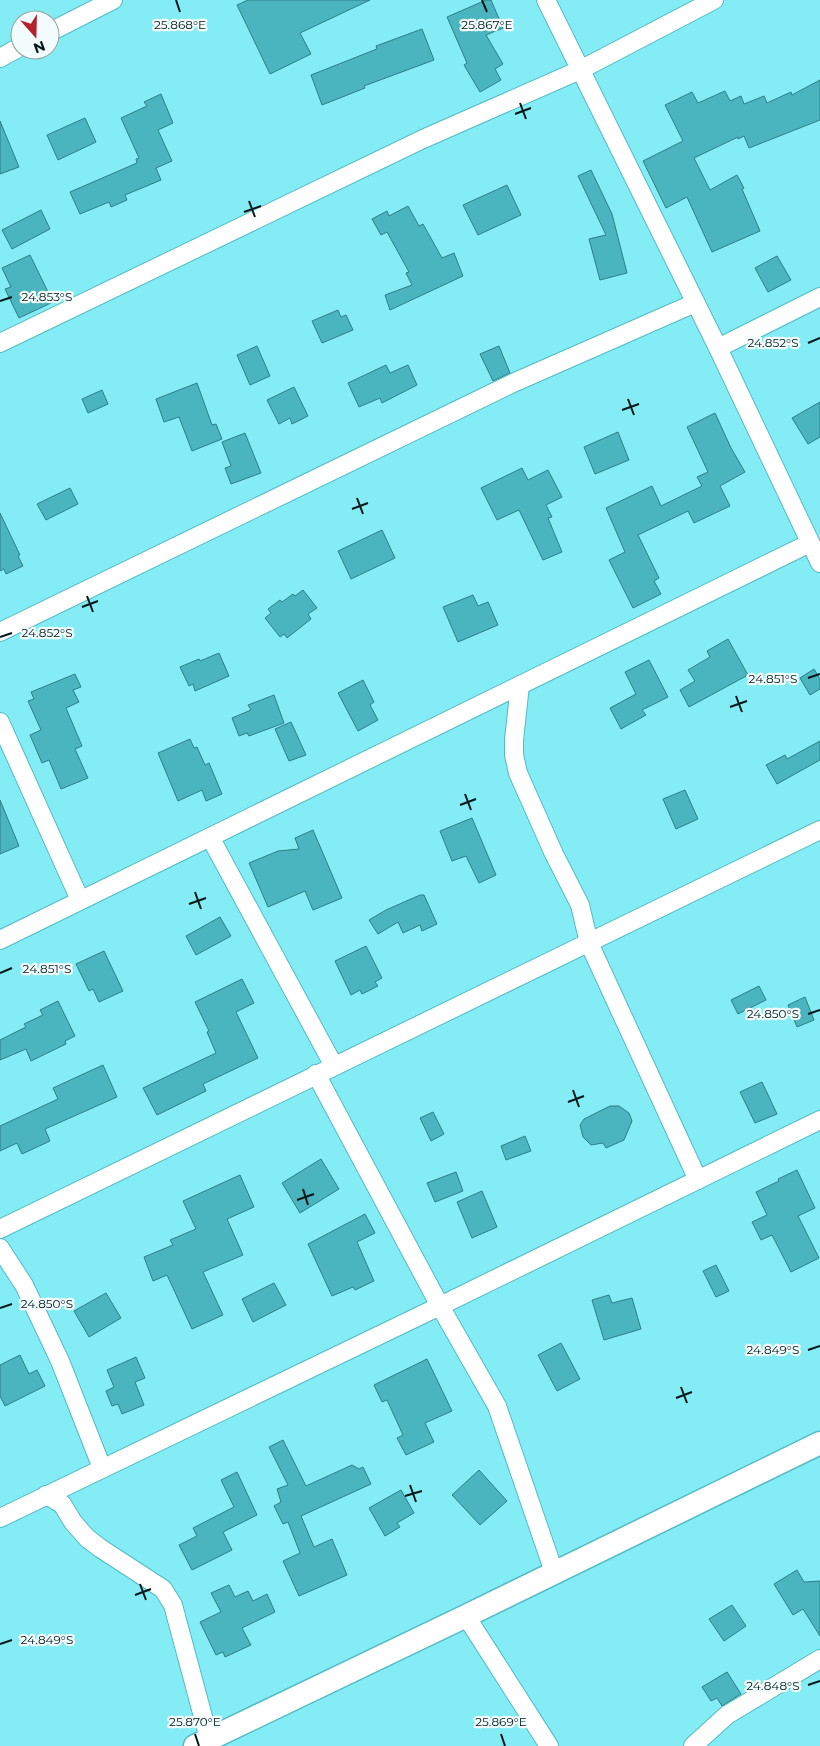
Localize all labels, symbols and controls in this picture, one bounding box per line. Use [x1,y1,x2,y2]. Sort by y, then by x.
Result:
north arrow [10,10,60,60]
text: 25.868°E [154,17,206,32]
text: 25.867°E [461,17,513,32]
text: N [31,37,48,58]
text: 24.853°S [21,289,73,304]
text: 24.852°S [747,335,799,350]
text: 24.852°S [21,625,73,640]
text: 24.851°S [749,671,797,686]
text: 24.851°S [23,961,71,976]
text: 24.850°S [747,1006,799,1021]
text: 24.850°S [21,1296,73,1311]
text: 24.849°S [747,1342,799,1357]
text: 24.849°S [21,1632,73,1647]
text: 24.848°S [746,1678,800,1693]
text: 25.870°E [169,1714,221,1729]
text: 25.869°E [475,1714,527,1729]

